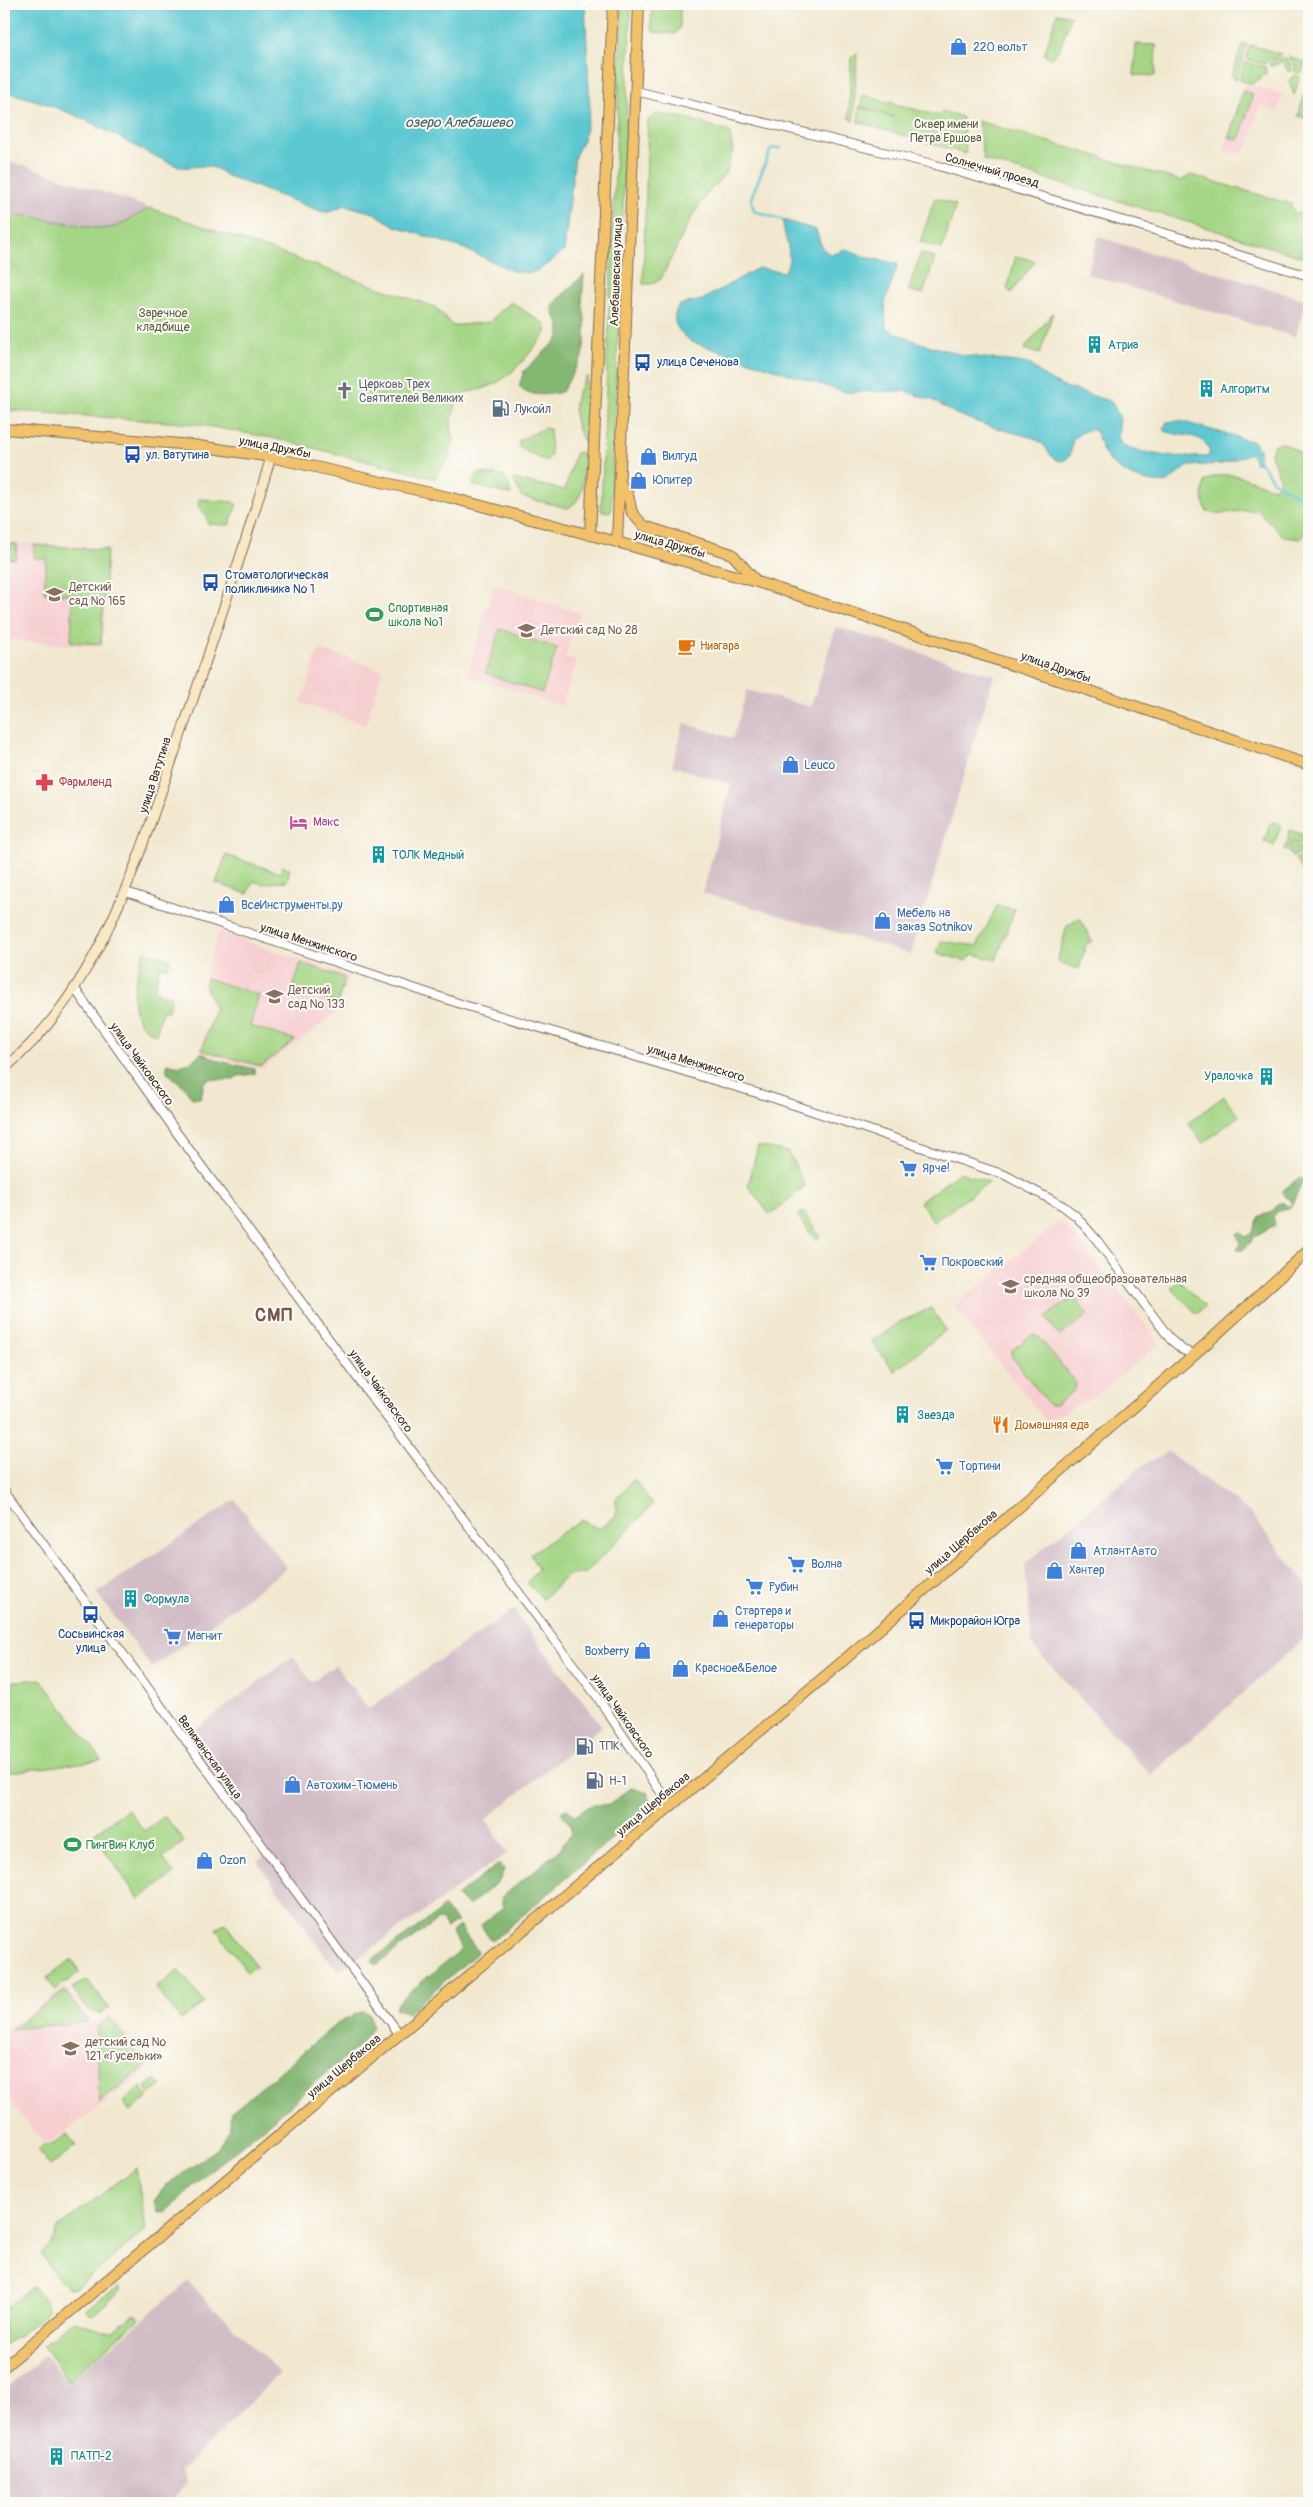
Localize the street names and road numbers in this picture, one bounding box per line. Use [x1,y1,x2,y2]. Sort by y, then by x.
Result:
street label: Солнечный проезд [943,150,1041,191]
street label: Алебашевская улица [607,217,626,327]
street label: улица Дружбы [237,433,312,462]
street label: улица Дружбы [632,527,707,562]
street label: улица Дружбы [1018,648,1093,686]
street label: улица Ватутина [136,735,175,816]
street label: улица Менжинского [257,919,360,965]
street label: улица Чайковского [106,1019,177,1109]
street label: улица Менжинского [644,1041,747,1086]
street label: улица Чайковского [345,1346,416,1436]
street label: улица Щербакова [921,1506,1001,1579]
street label: улица Чайковского [588,1671,657,1762]
street label: Велижанская улица [174,1713,245,1802]
street label: улица Щербакова [613,1769,693,1840]
street label: улица Щербакова [304,2031,384,2102]

